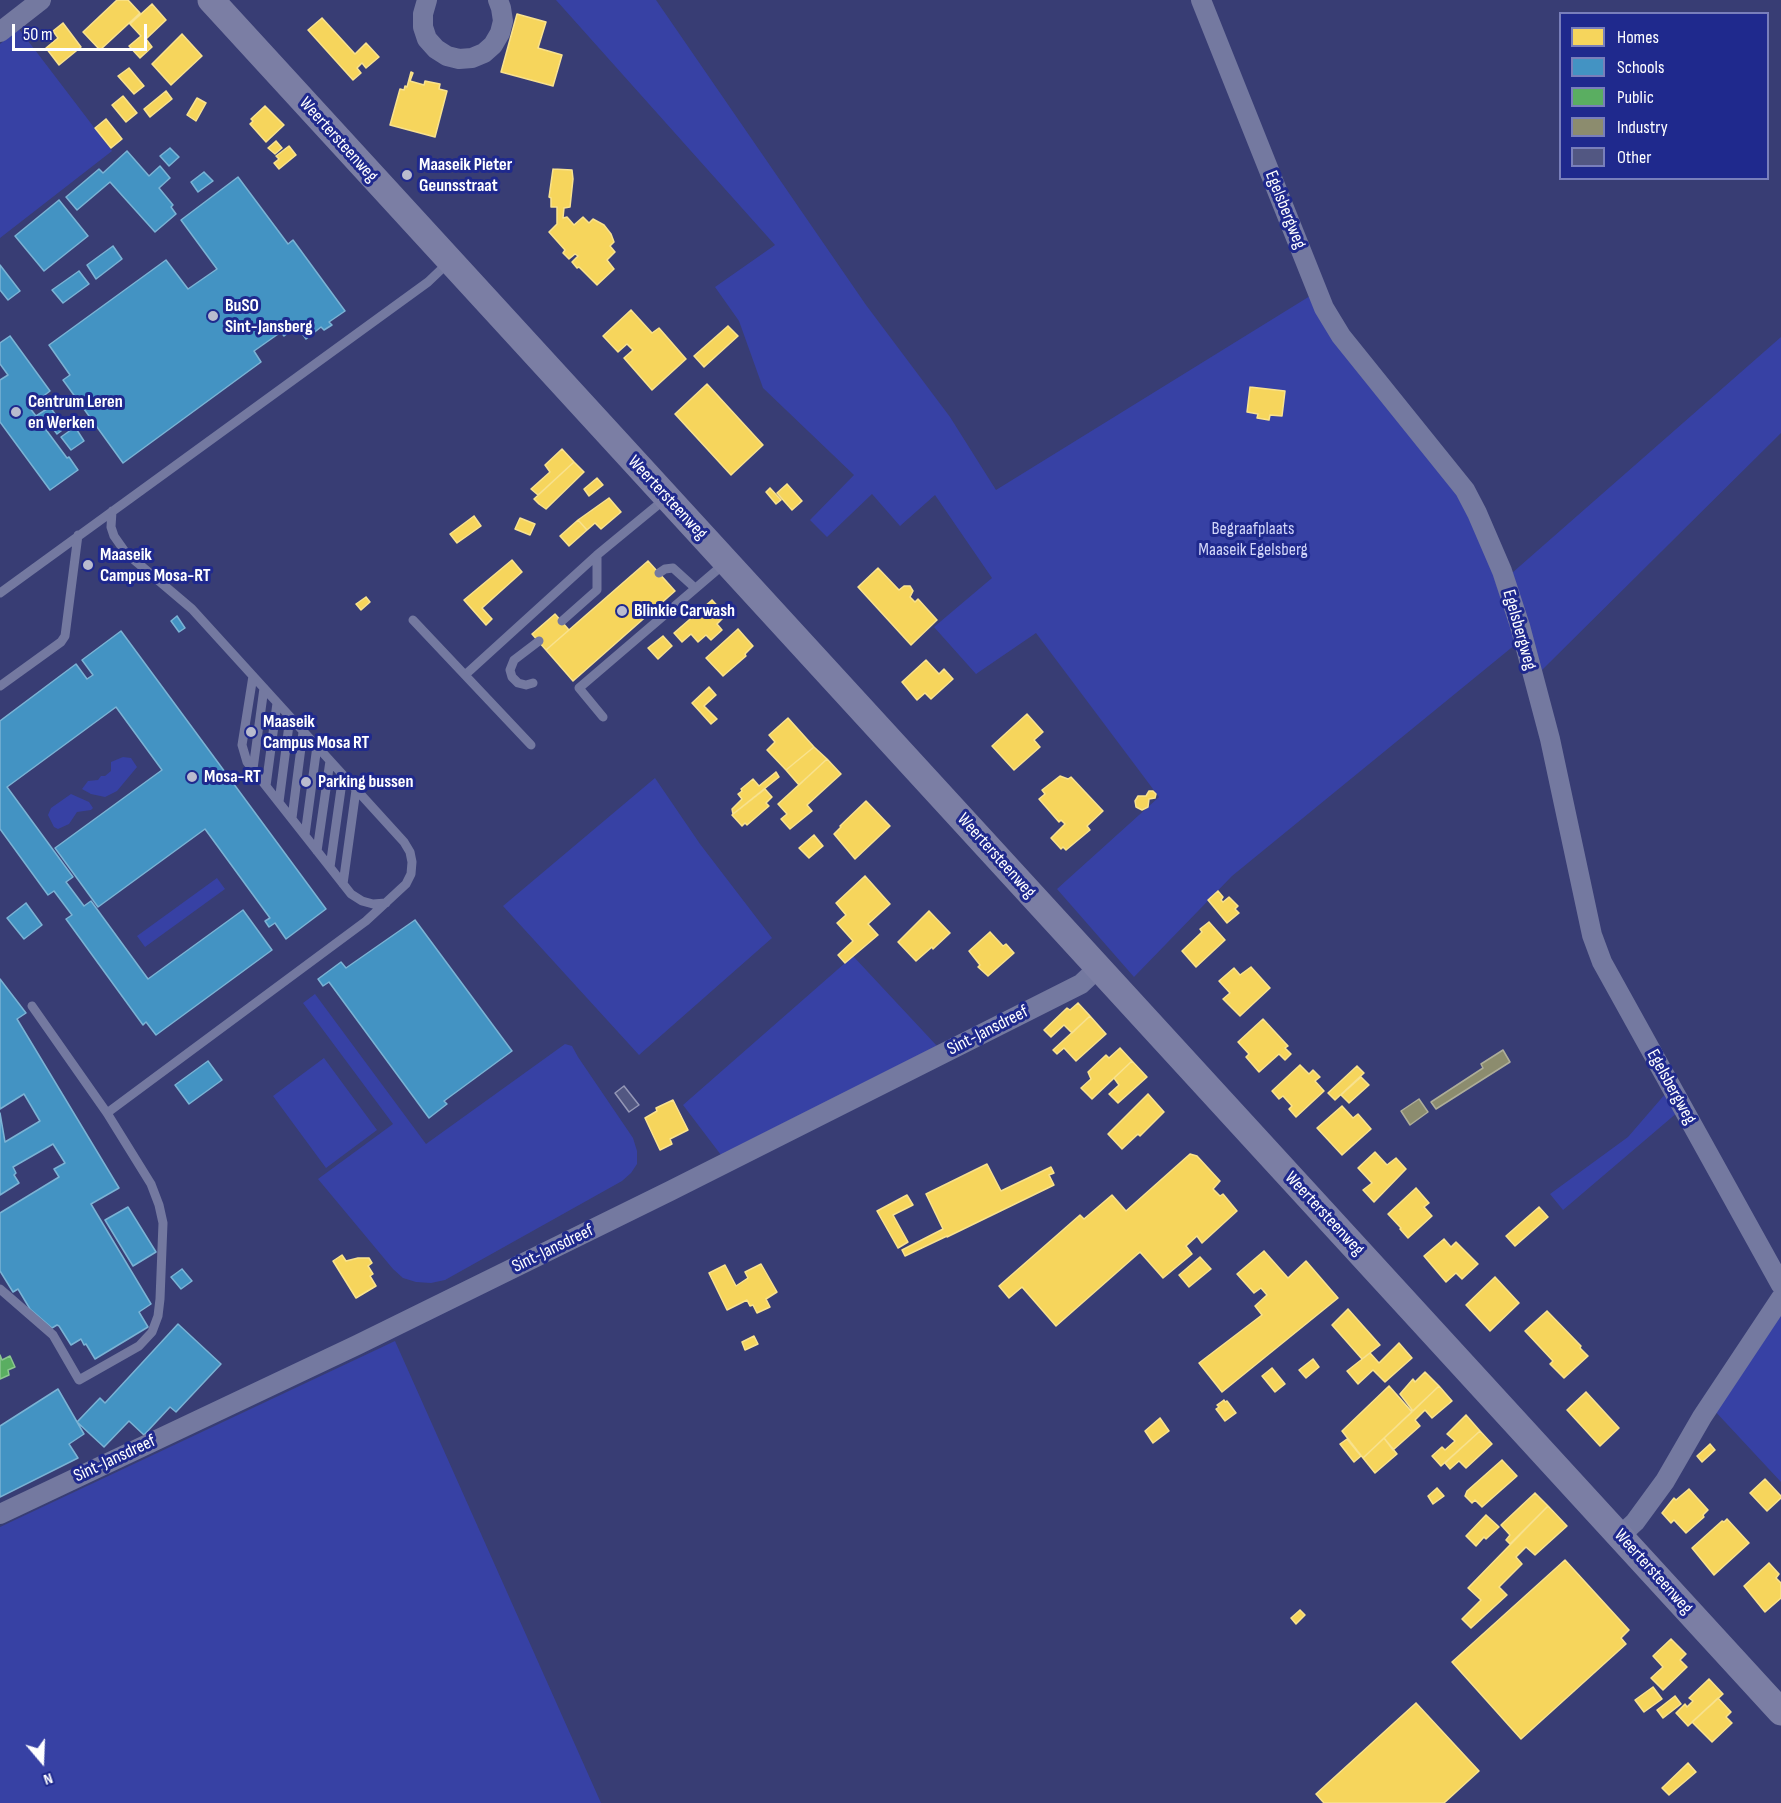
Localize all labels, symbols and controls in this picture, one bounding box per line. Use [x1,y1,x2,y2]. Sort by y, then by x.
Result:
scale bar [15,12,150,50]
legend [1559,12,1769,180]
text: 50 m [23,24,53,45]
text: Homes [1617,27,1659,48]
text: Schools [1617,57,1664,78]
text: Public [1617,87,1654,108]
street label: Weertersteenweg [294,93,382,187]
text: Industry [1617,117,1668,138]
text: Other [1617,147,1651,168]
place label: Maaseik Pieter Geunsstraat [419,154,512,196]
marker: Maaseik Pieter Geunsstraat [400,168,414,182]
street label: Egelsbergweg [1260,168,1310,252]
place label: BuSO Sint-Jansberg [225,295,313,338]
marker: BuSO Sint-Jansberg [206,309,220,323]
place label: Centrum Leren en Werken [28,391,123,434]
marker: Centrum Leren en Werken [9,405,23,419]
street label: Weertersteenweg [623,451,711,545]
park label: Begraafplaats Maaseik Egelsberg [1198,518,1308,560]
place label: Maaseik Campus Mosa-RT [100,544,211,586]
marker: Maaseik Campus Mosa-RT [81,558,95,572]
street label: Egelsbergweg [1497,587,1541,673]
place label: Blinkie Carwash [634,600,735,622]
marker: Blinkie Carwash [615,604,629,618]
place label: Maaseik Campus Mosa RT [263,711,369,754]
marker: Maaseik Campus Mosa RT [244,725,258,739]
place label: Mosa-RT [204,766,261,788]
marker: Mosa-RT [185,770,199,784]
place label: Parking bussen [318,771,414,793]
marker: Parking bussen [299,775,313,789]
street label: Weertersteenweg [952,809,1040,903]
street label: Sint-Jansdreef [944,1001,1032,1061]
street label: Egelsbergweg [1642,1046,1700,1128]
street label: Weertersteenweg [1280,1167,1368,1261]
street label: Sint-Jansdreef [509,1220,597,1278]
street label: Sint-Jansdreef [71,1431,159,1487]
street label: Weertersteenweg [1609,1525,1697,1619]
north arrow [12,1731,72,1791]
text: N [41,1768,55,1789]

